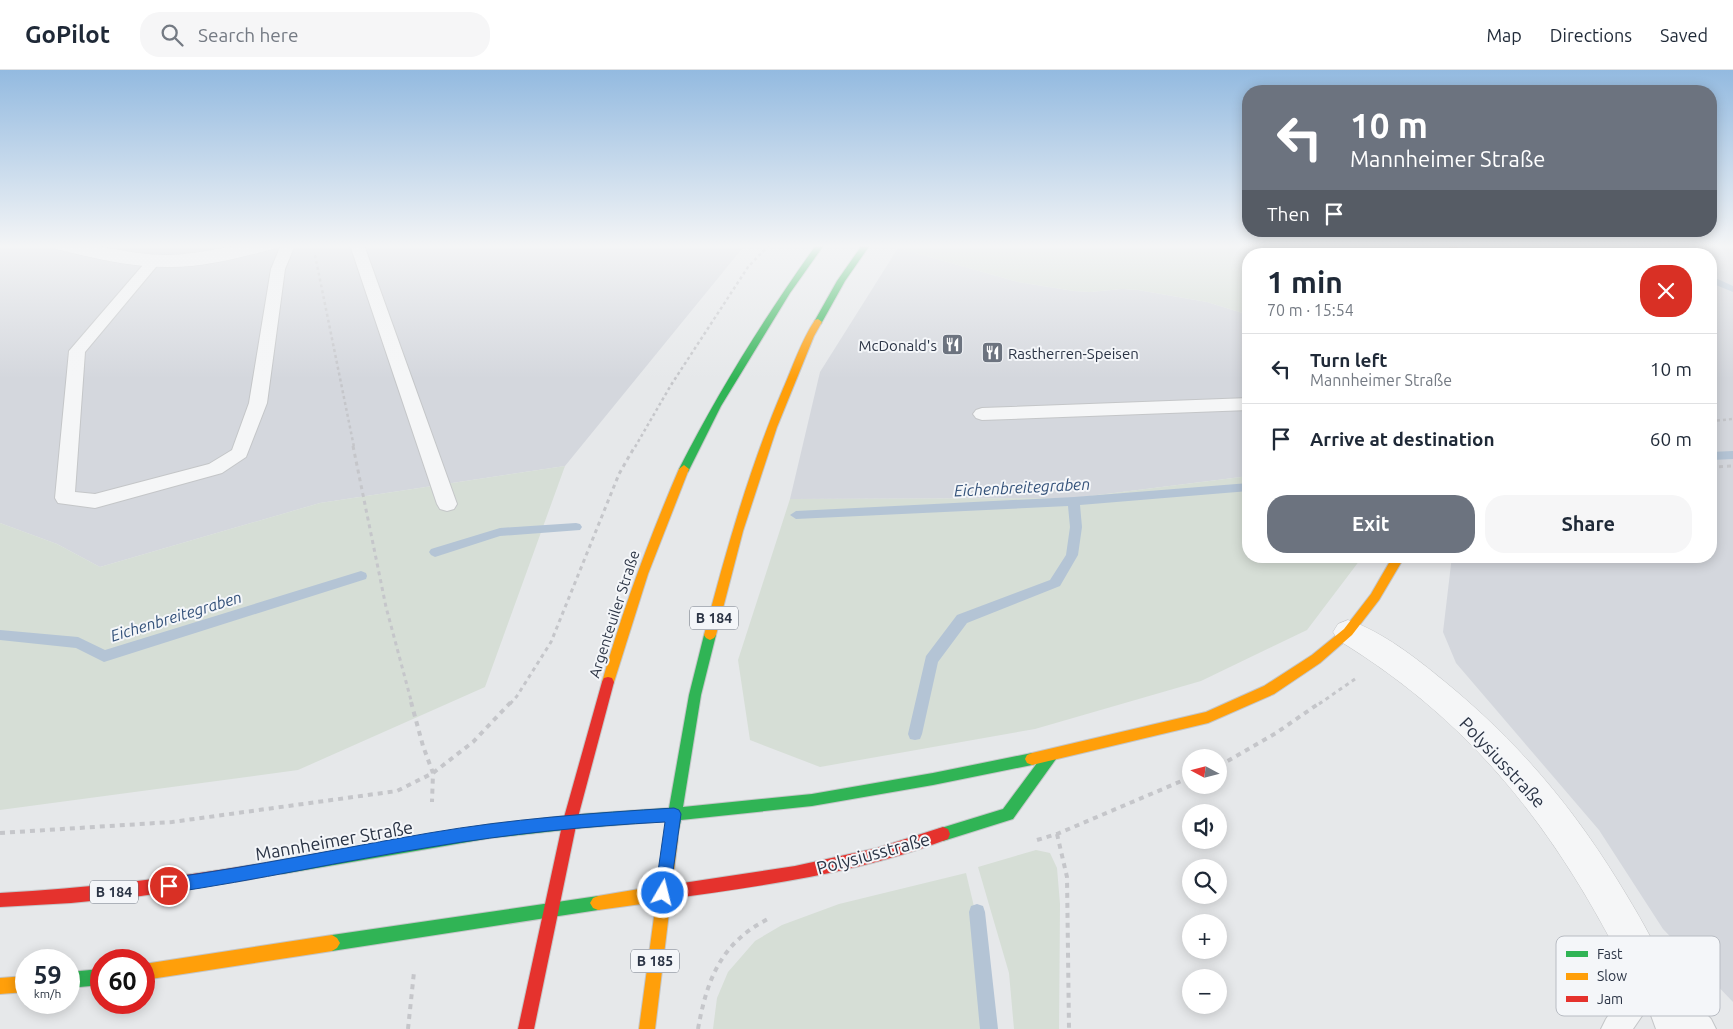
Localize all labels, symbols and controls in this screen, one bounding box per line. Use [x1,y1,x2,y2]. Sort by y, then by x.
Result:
search box [140,12,490,57]
text: GoPilot [25,21,110,48]
icon: search [158,21,186,49]
text: Search here [198,24,298,46]
text: Map [1486,25,1522,45]
text: Directions [1550,25,1632,45]
text: Saved [1660,25,1708,45]
icon: left [1267,105,1332,170]
text: 10 m [1350,105,1428,145]
text: Mannheimer Straße [1350,146,1545,171]
icon: arrive [1320,200,1348,228]
text: Then [1267,203,1310,225]
text: 1 min [1267,265,1343,299]
button: close [1640,265,1692,317]
text: 70 m · 15:54 [1267,301,1354,319]
restaurant icon: McDonald's [941,333,965,357]
place label: McDonald's [859,337,937,354]
restaurant icon: Rastherren-Speisen [980,341,1004,365]
place label: Rastherren-Speisen [1008,345,1139,362]
text: Turn left [1310,349,1388,371]
icon: left [1267,355,1295,383]
text: 10 m [1650,358,1692,380]
text: Mannheimer Straße [1310,371,1452,389]
icon: arrive [1267,425,1295,453]
text: Arrive at destination [1310,428,1495,450]
text: 60 m [1650,428,1692,450]
water label: Eichenbreitegraben [953,474,1091,500]
button: Exit [1267,495,1475,553]
button: Share [1485,495,1692,553]
street label: Argenteuiler Straße [585,548,643,680]
water label: Eichenbreitegraben [108,587,244,645]
road number: B 184 [690,606,738,630]
street label: Polysiusstraße [1456,713,1550,811]
north arrow [1182,749,1228,794]
map controls [1182,749,1227,1014]
button: sound [1182,804,1227,849]
street label: Mannheimer Straße [254,816,414,864]
street label: Polysiusstraße [814,828,932,878]
button: search [1182,859,1227,904]
pin [148,865,190,907]
position arrow [636,866,688,918]
icon: arrive [155,872,183,900]
road number: B 184 [90,880,138,904]
button: + [1182,914,1227,959]
legend [1556,936,1720,1016]
text: Fast [1597,946,1623,962]
speed limit sign: 60 [90,949,155,1014]
road number: B 185 [631,949,679,972]
text: 59 [33,961,62,989]
text: Slow [1597,968,1627,984]
button: − [1182,969,1227,1014]
text: km/h [34,987,61,1000]
text: Jam [1597,991,1623,1007]

